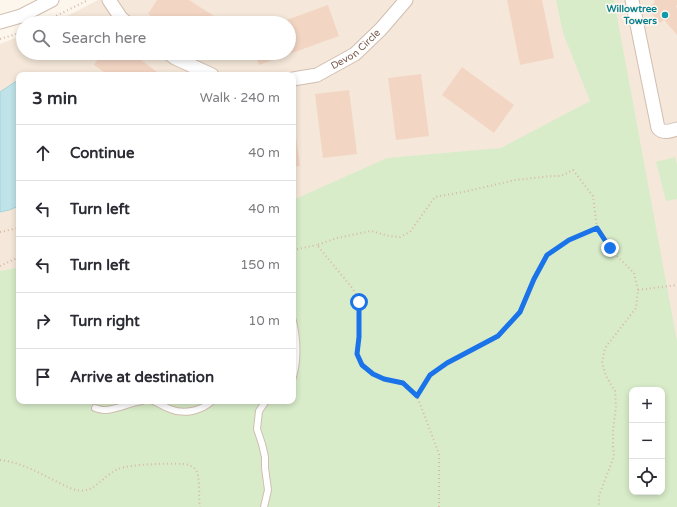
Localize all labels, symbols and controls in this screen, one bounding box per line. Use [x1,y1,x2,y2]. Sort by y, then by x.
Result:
place label: Willowtree Towers [607,3,657,27]
marker: Willowtree Towers [660,10,670,20]
search box [16,16,296,60]
icon: search [30,27,52,49]
street label: Devon Circle [329,27,383,72]
text: Search here [62,29,146,47]
text: 3 min [32,88,77,109]
text: Walk · 240 m [200,90,280,106]
icon: ahead [32,142,54,164]
text: Continue [70,144,134,162]
text: 40 m [248,145,280,161]
icon: left [32,198,54,220]
text: Turn left [70,200,130,218]
text: 40 m [248,201,280,217]
route end [601,239,619,257]
icon: left [32,254,54,276]
text: Turn left [70,256,130,274]
text: 150 m [240,257,280,273]
route start [350,293,368,311]
icon: right [32,310,54,332]
text: Turn right [70,312,140,330]
text: 10 m [248,313,280,329]
icon: arrive [32,366,54,388]
text: Arrive at destination [70,368,214,386]
map controls [629,387,665,495]
button: + [629,387,665,423]
button: − [629,423,665,459]
button: locate [629,459,665,495]

